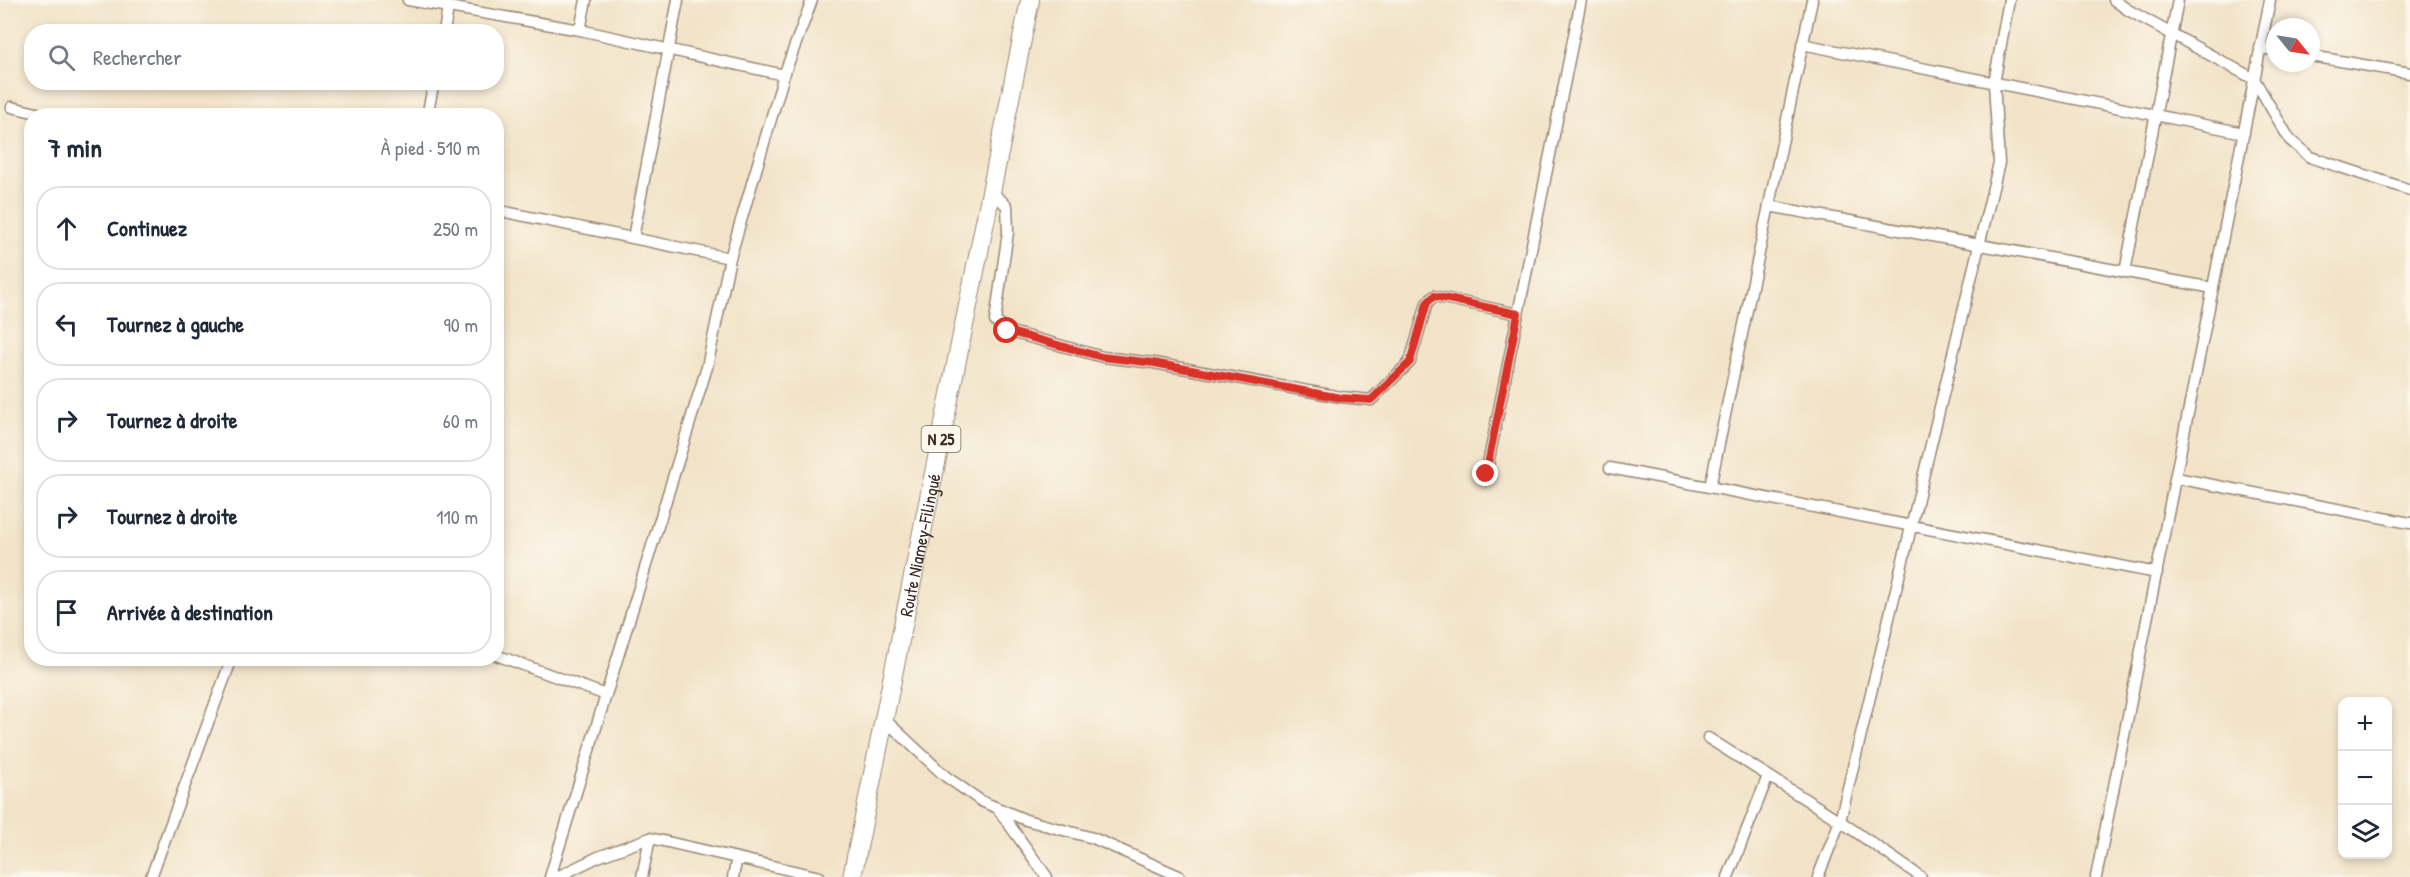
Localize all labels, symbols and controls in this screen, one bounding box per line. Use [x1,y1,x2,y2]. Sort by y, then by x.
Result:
north arrow [2266,18,2320,72]
search box [24,24,504,90]
icon: search [45,41,78,74]
text: Rechercher [93,42,182,72]
text: 7 min [48,130,102,165]
text: À pied · 510 m [381,134,480,161]
icon: ahead [50,212,83,245]
text: Continuez [107,213,187,243]
text: 250 m [433,215,478,242]
icon: left [50,308,83,341]
text: Tournez à gauche [107,309,244,339]
text: 90 m [444,311,478,338]
route start [993,317,1019,343]
icon: right [50,404,83,437]
text: Tournez à droite [107,405,237,435]
text: 60 m [443,407,478,434]
road number: N 25 [922,426,960,452]
route end [1472,460,1498,486]
street label: Route Niamey-Filingué [893,471,946,618]
icon: right [50,500,83,533]
text: Tournez à droite [107,501,237,531]
text: 110 m [436,503,478,530]
icon: arrive [50,596,83,629]
text: Arrivée à destination [107,597,273,627]
map controls [2338,697,2392,859]
button: + [2338,697,2392,751]
button: − [2338,751,2392,805]
button: layers [2338,805,2392,859]

